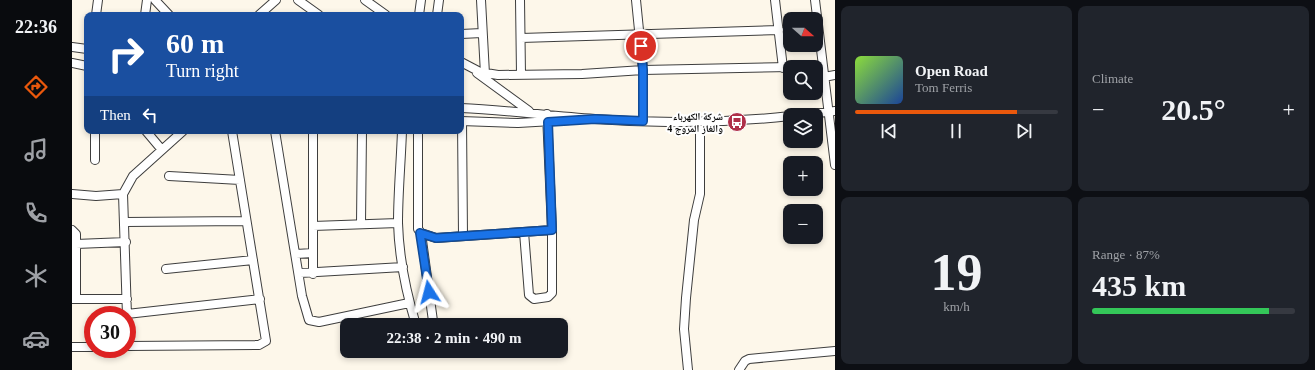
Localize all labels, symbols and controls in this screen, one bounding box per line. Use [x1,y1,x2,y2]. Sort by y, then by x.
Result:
north arrow [783,12,823,52]
map controls [783,12,823,244]
text: 22:36 [15,17,57,37]
icon: right [100,28,152,80]
text: 60 m [166,28,224,59]
pin [624,29,658,63]
icon: arrive [630,35,652,57]
button: search [783,60,823,100]
text: Turn right [166,61,239,81]
text: Open Road [915,63,988,79]
text: Climate [1092,71,1133,86]
icon: directions [22,73,50,101]
text: Tom Ferris [915,80,972,95]
text: 20.5° [1161,93,1226,126]
text: − [1092,97,1104,122]
text: + [1283,97,1295,122]
icon: left [139,104,161,126]
text: Then [100,107,131,123]
button: layers [783,108,823,148]
place label: شركة الكهرباء والغاز المروج 4 [667,111,723,136]
bus stop icon: شركة الكهرباء والغاز المروج 4 [726,111,748,133]
icon: previous [878,120,900,142]
icon: pause [945,120,967,142]
icon: next [1013,120,1035,142]
icon: music [22,136,50,164]
button: + [783,156,823,196]
icon: phone [22,199,50,227]
button: − [783,204,823,244]
text: 19 [931,244,983,301]
text: Range · 87% [1092,247,1160,262]
icon: climate [22,262,50,290]
text: 435 km [1092,269,1186,302]
position arrow [408,271,450,313]
text: km/h [943,299,970,314]
speed limit sign: 30 [84,306,136,358]
icon: car [22,325,50,353]
text: 22:38 · 2 min · 490 m [387,330,522,346]

